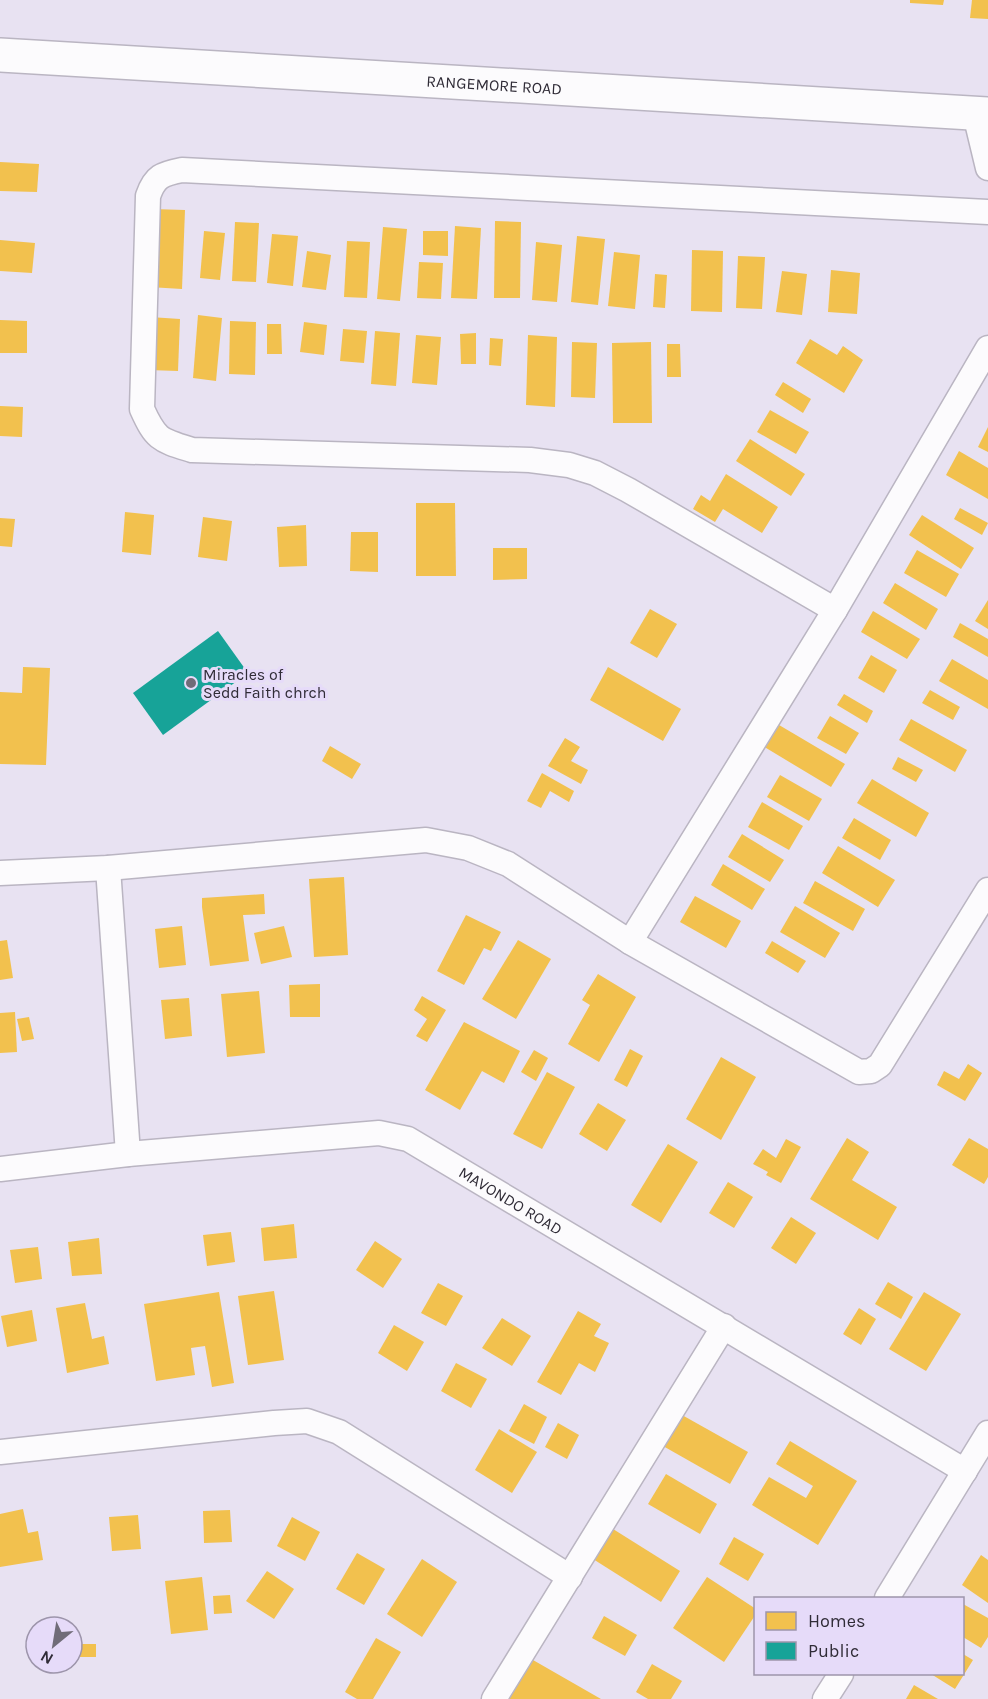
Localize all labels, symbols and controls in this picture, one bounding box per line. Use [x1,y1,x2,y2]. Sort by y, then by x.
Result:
street label: RANGEMORE ROAD [426,71,562,98]
place label: Miracles of Sedd Faith chrch [203,665,326,702]
marker: Miracles of Sedd Faith chrch [184,676,198,690]
street label: MAVONDO ROAD [456,1162,566,1238]
legend [754,1597,964,1675]
text: Homes [808,1610,865,1632]
north arrow [24,1615,84,1675]
text: Public [808,1640,859,1662]
text: N [37,1646,56,1669]

